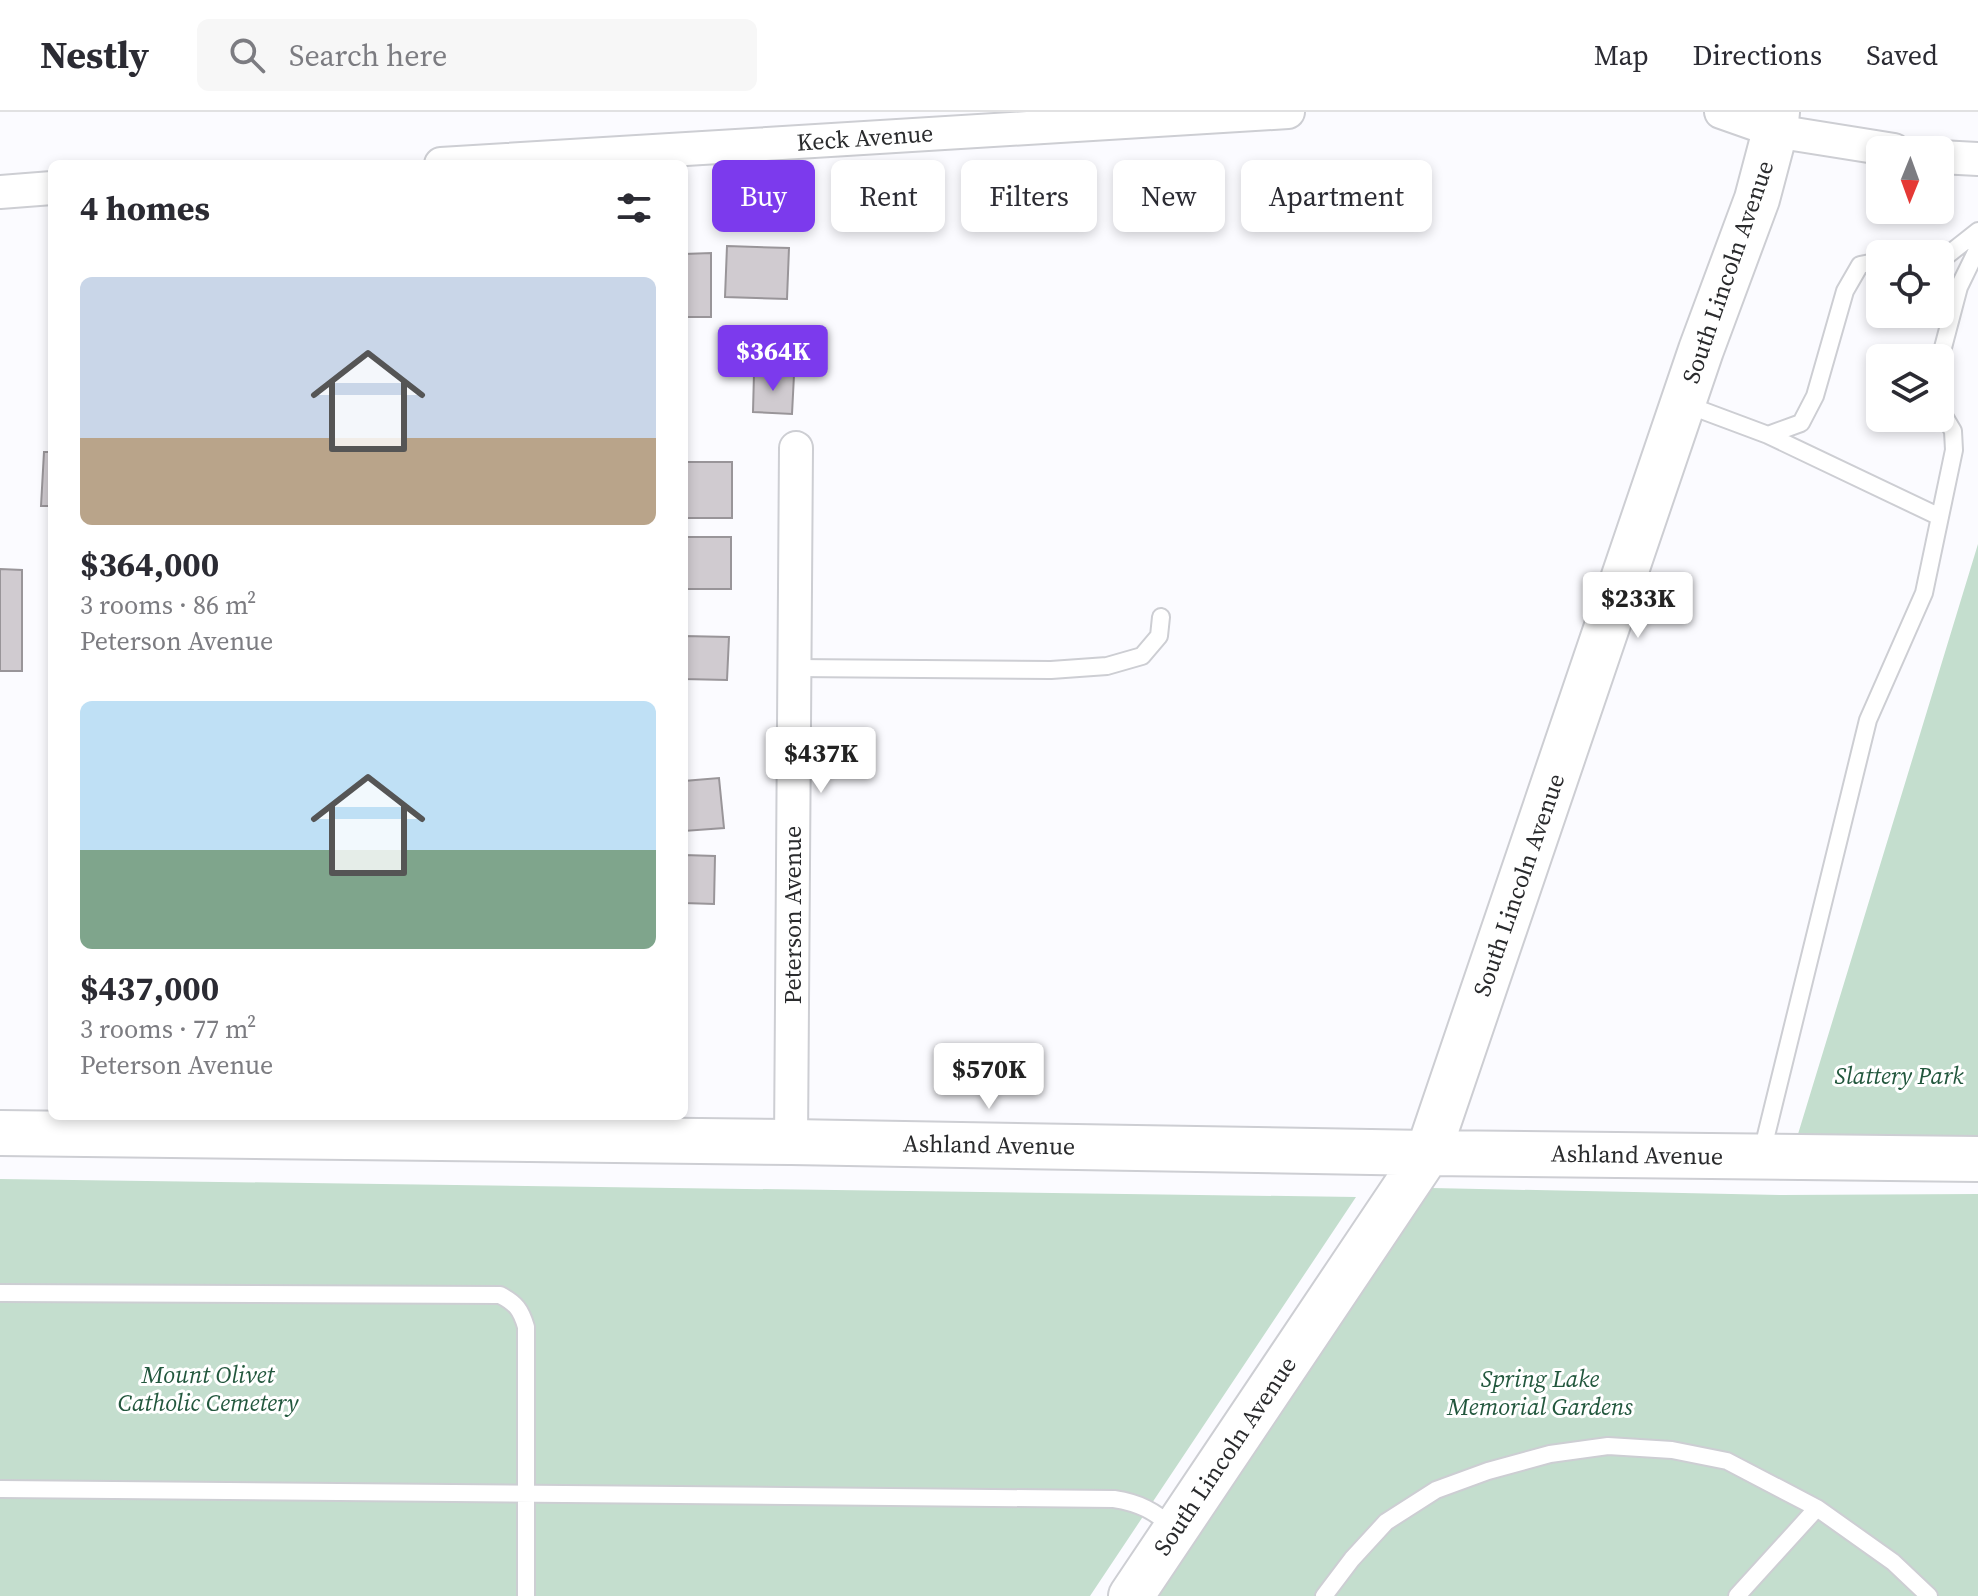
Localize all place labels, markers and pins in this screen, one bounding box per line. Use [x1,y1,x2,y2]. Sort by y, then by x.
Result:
pin: $364K [717,325,829,393]
pin: $233K [1582,572,1694,640]
pin: $437K [765,727,877,795]
pin: $570K [933,1043,1045,1111]

